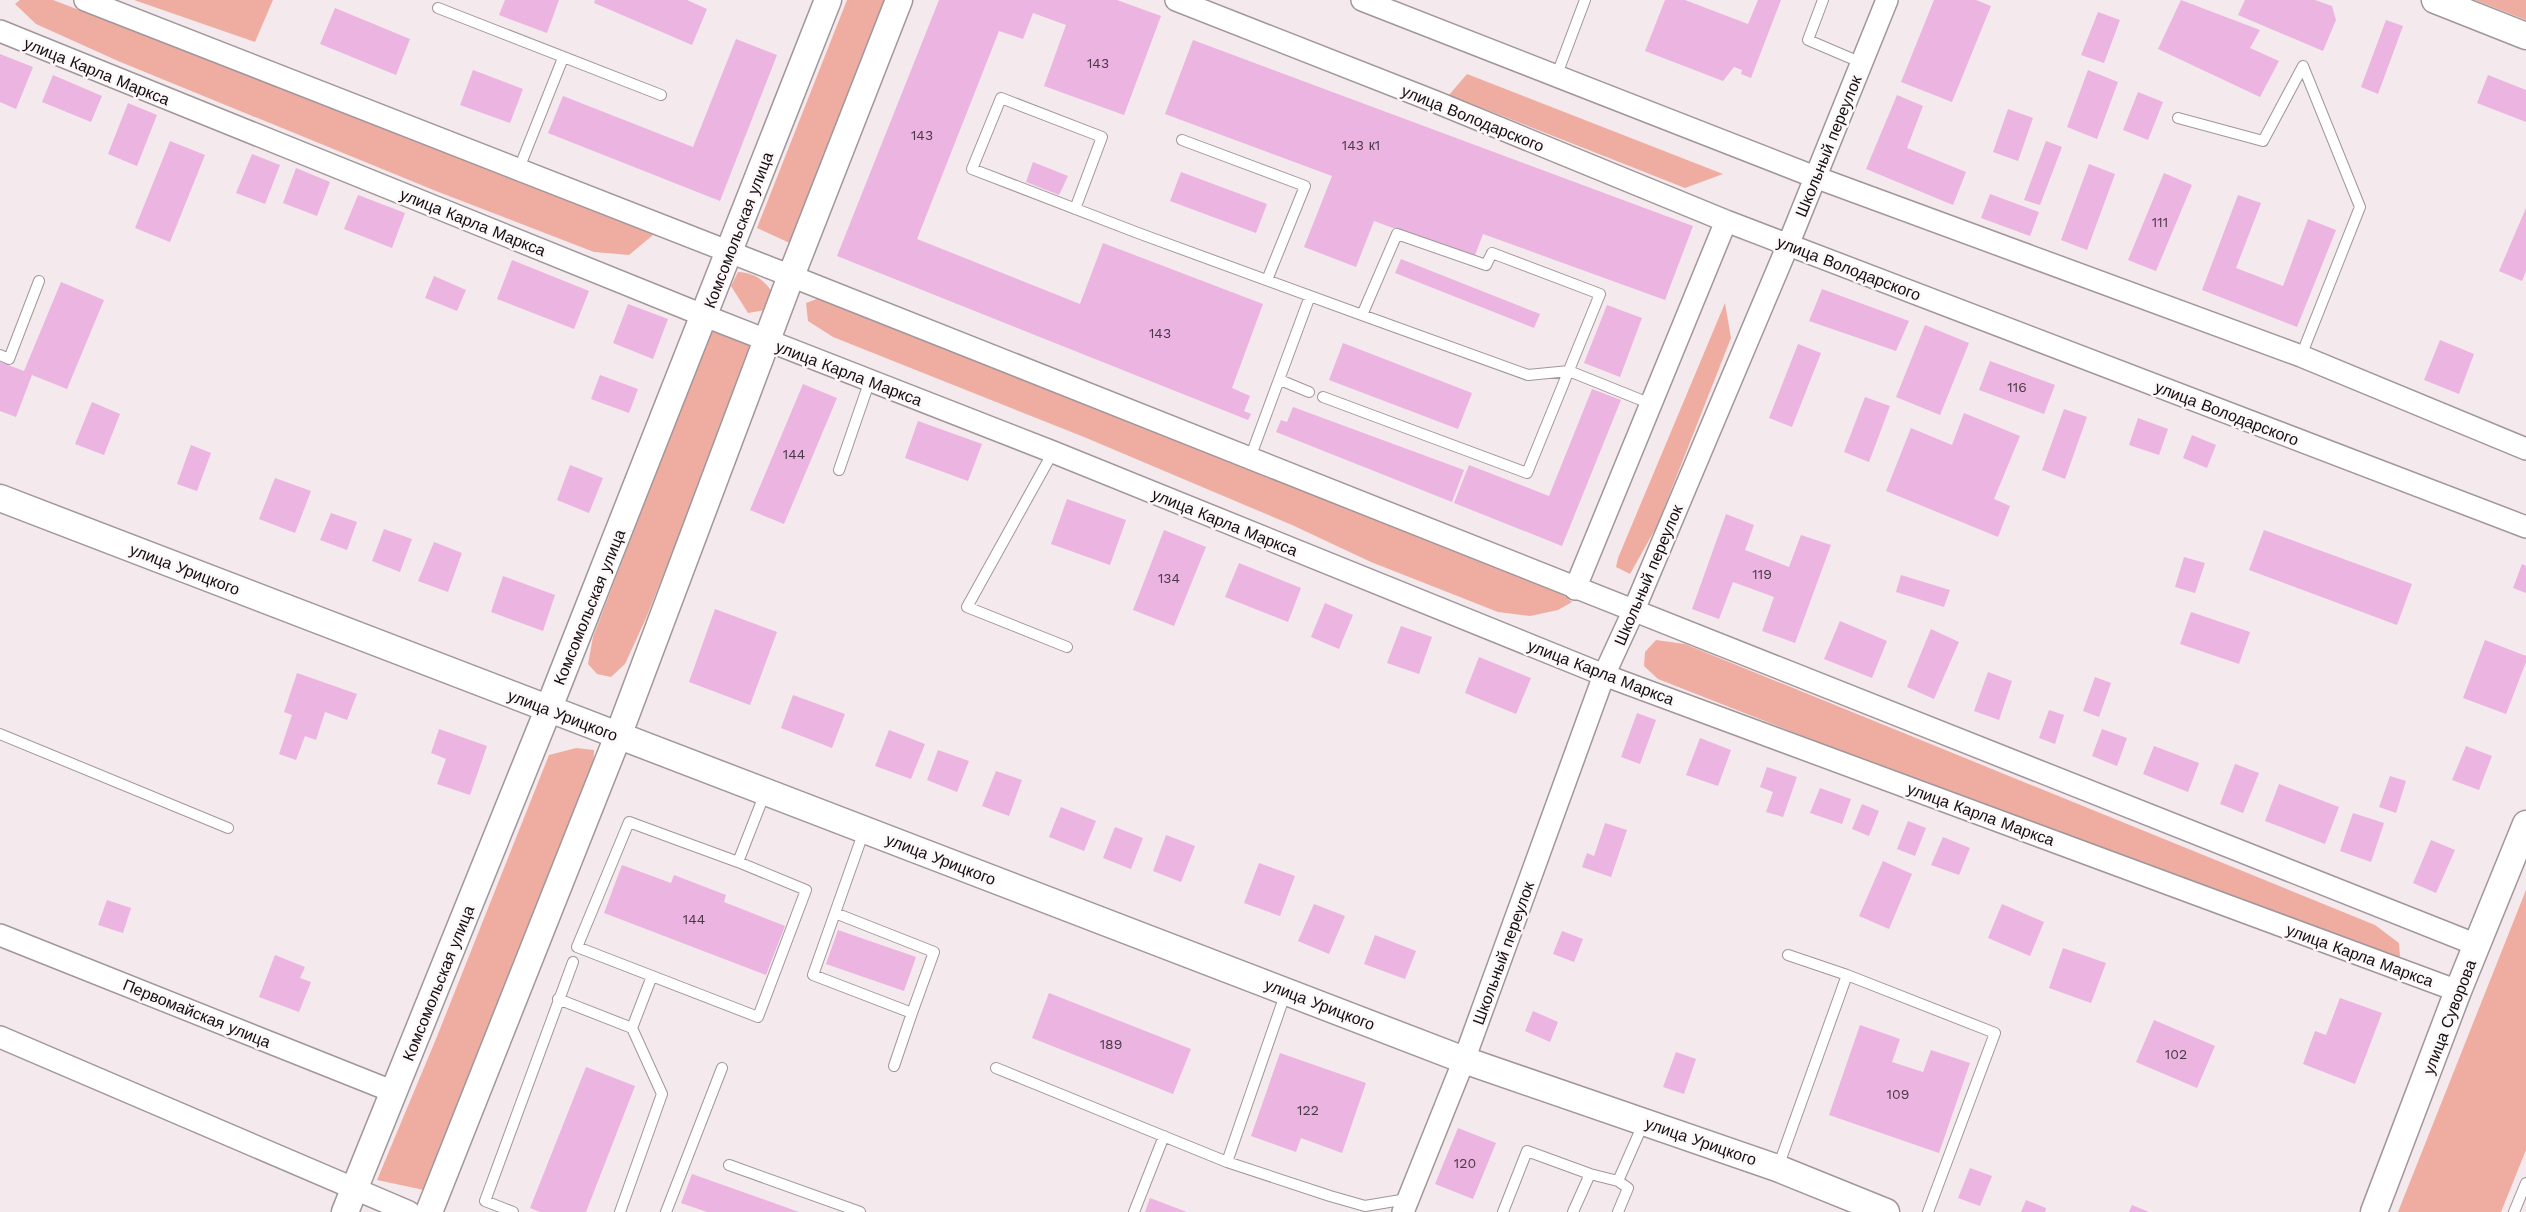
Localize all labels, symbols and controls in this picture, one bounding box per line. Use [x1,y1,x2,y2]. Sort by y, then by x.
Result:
street label: улица Карла Маркса [21,34,172,109]
house number: 143 [1087,55,1109,71]
street label: Школьный переулок [1791,72,1866,220]
street label: улица Володарского [1399,81,1547,156]
house number: 143 [911,127,933,143]
house number: 143 к1 [1342,137,1380,153]
street label: Комсомольская улица [700,149,777,311]
street label: улица Карла Маркса [397,185,548,260]
house number: 111 [2152,214,2168,230]
street label: улица Володарского [1774,232,1923,305]
house number: 143 [1149,325,1171,341]
street label: улица Карла Маркса [773,337,925,410]
street label: улица Володарского [2152,377,2301,450]
house number: 116 [2007,379,2027,395]
house number: 144 [783,446,805,462]
street label: улица Карла Маркса [1149,485,1300,560]
street label: Школьный переулок [1610,501,1687,648]
street label: Комсомольская улица [550,527,629,688]
street label: улица Урицкого [127,540,243,599]
house number: 119 [1752,566,1772,582]
house number: 134 [1158,570,1180,586]
street label: улица Карла Маркса [1525,636,1677,709]
street label: улица Урицкого [505,686,621,745]
street label: улица Карла Маркса [1905,779,2057,850]
street label: улица Урицкого [883,830,999,889]
street label: Школьный переулок [1469,878,1539,1027]
street label: Комсомольская улица [399,903,478,1064]
house number: 144 [683,911,705,927]
street label: улица Карла Маркса [2284,920,2436,991]
street label: улица Суворова [2419,957,2480,1077]
street label: Первомайская улица [120,975,274,1052]
street label: улица Урицкого [1262,975,1378,1034]
house number: 189 [1100,1036,1122,1052]
house number: 102 [2165,1046,2187,1062]
house number: 109 [1887,1086,1909,1102]
house number: 122 [1297,1102,1319,1118]
street label: улица Урицкого [1643,1114,1759,1169]
house number: 120 [1454,1155,1476,1171]

